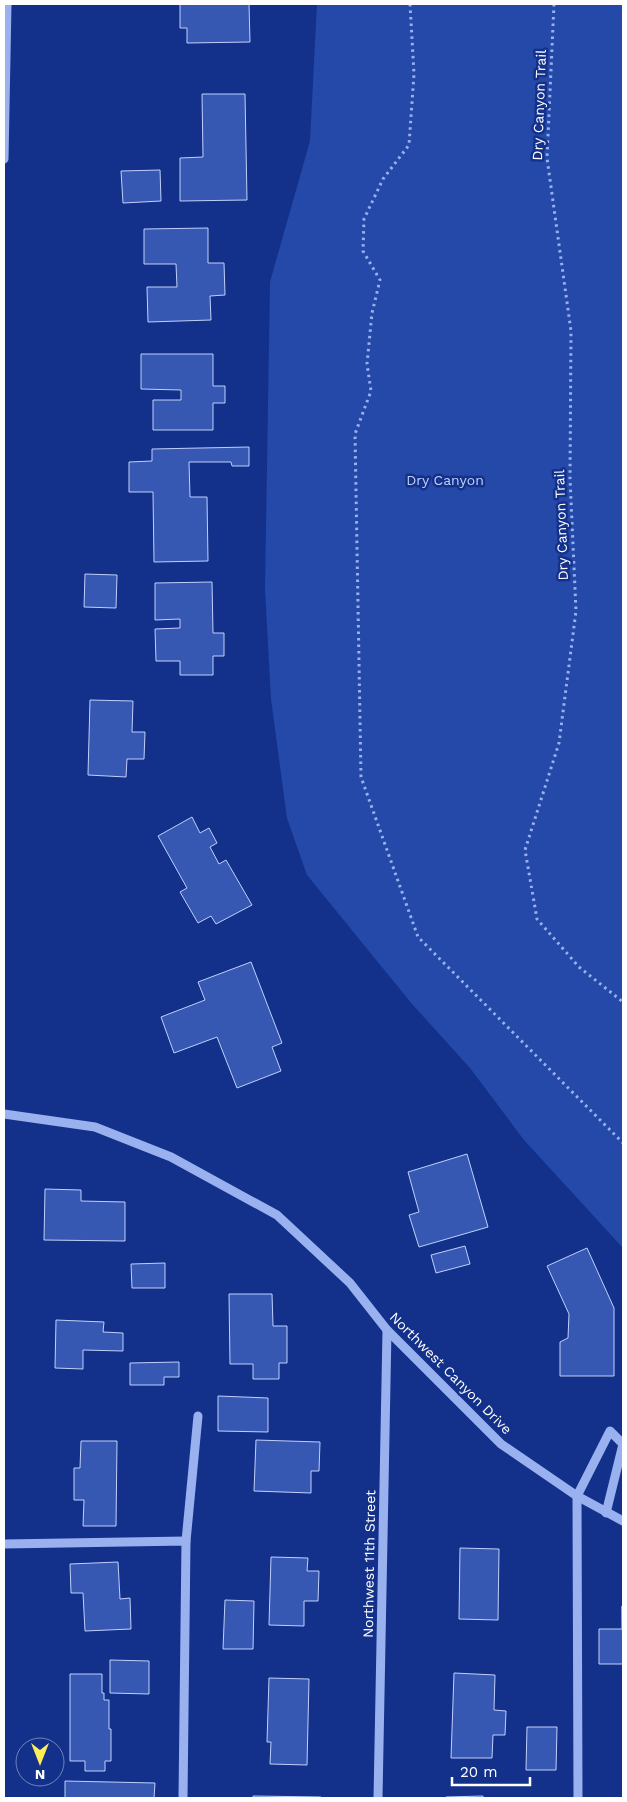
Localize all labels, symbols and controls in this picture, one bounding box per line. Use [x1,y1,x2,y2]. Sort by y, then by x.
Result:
street label: Dry Canyon Trail [529,49,549,161]
street label: Dry Canyon Trail [551,469,571,581]
park label: Dry Canyon [406,472,484,488]
street label: Northwest Canyon Drive [387,1309,515,1437]
street label: Northwest 11th Street [360,1490,378,1638]
north arrow [15,1737,65,1787]
scale bar [452,1754,530,1786]
text: 20 m [460,1763,498,1781]
text: N [35,1767,45,1783]

